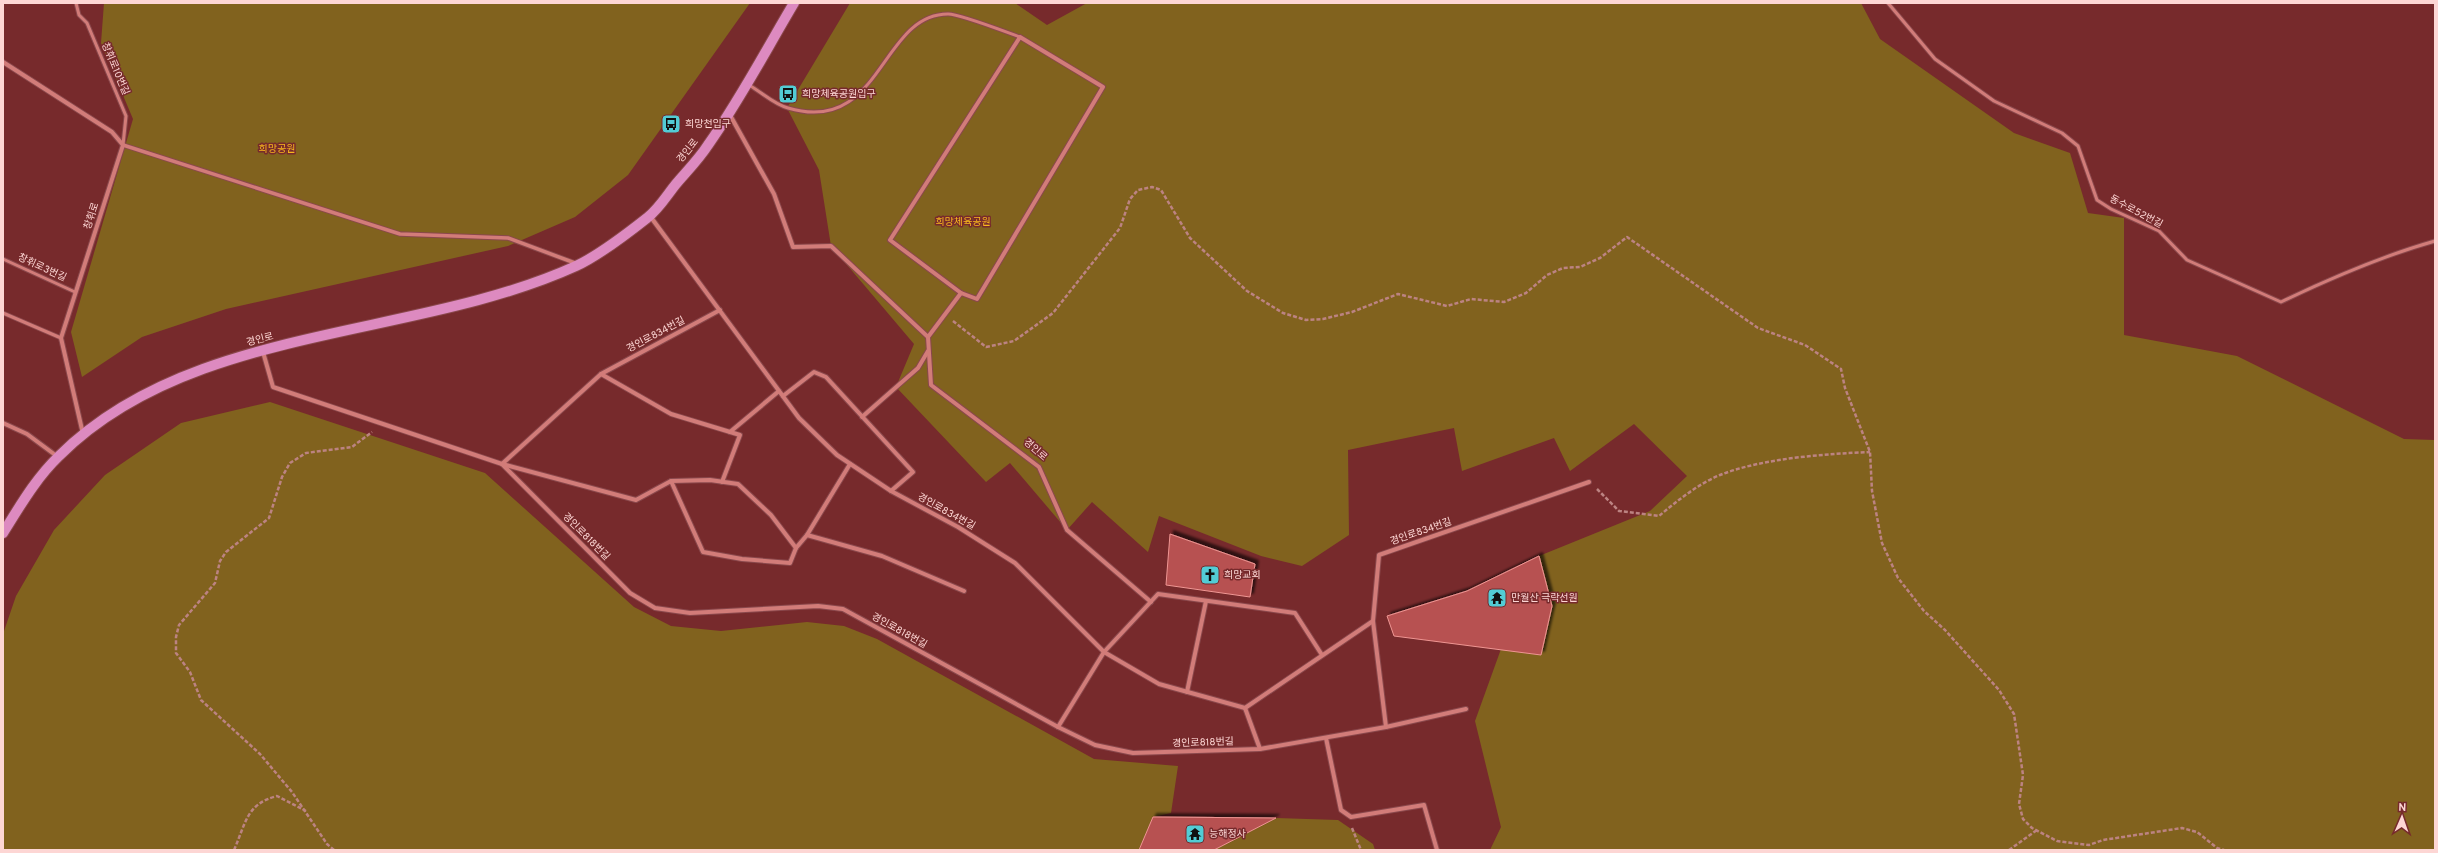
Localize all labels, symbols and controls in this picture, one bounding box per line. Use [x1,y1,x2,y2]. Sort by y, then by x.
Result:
street label: 창휘로10번길 [98,41,132,97]
bus stop icon: 희망체육공원입구 [777,83,799,105]
place label: 희망체육공원입구 [802,88,876,101]
bus stop icon: 희망천입구 [660,113,682,135]
place label: 희망천입구 [685,118,731,131]
street label: 경인로 [674,136,702,166]
park label: 희망공원 [259,143,295,156]
street label: 동수로52번길 [2107,193,2165,231]
street label: 창휘로 [82,201,102,231]
park label: 희망체육공원 [935,216,991,229]
street label: 창휘로3번길 [16,251,68,285]
street label: 경인로834번길 [625,314,687,356]
street label: 경인로 [245,330,275,350]
street label: 경인로 [1020,436,1050,464]
street label: 경인로834번길 [915,491,977,533]
street label: 경인로818번길 [560,511,612,563]
street label: 경인로834번길 [1388,515,1454,549]
church icon: 희망교회 [1199,564,1221,586]
place label: 희망교회 [1224,569,1261,582]
temple icon: 만월산 극락선원 [1486,587,1508,609]
place label: 만월산 극락선원 [1511,592,1578,605]
street label: 경인로818번길 [869,610,929,652]
street label: 경인로818번길 [1172,735,1234,751]
north arrow [2382,797,2422,837]
text: N [2398,801,2407,815]
temple icon: 능해정사 [1184,823,1206,845]
place label: 능해정사 [1209,828,1247,841]

